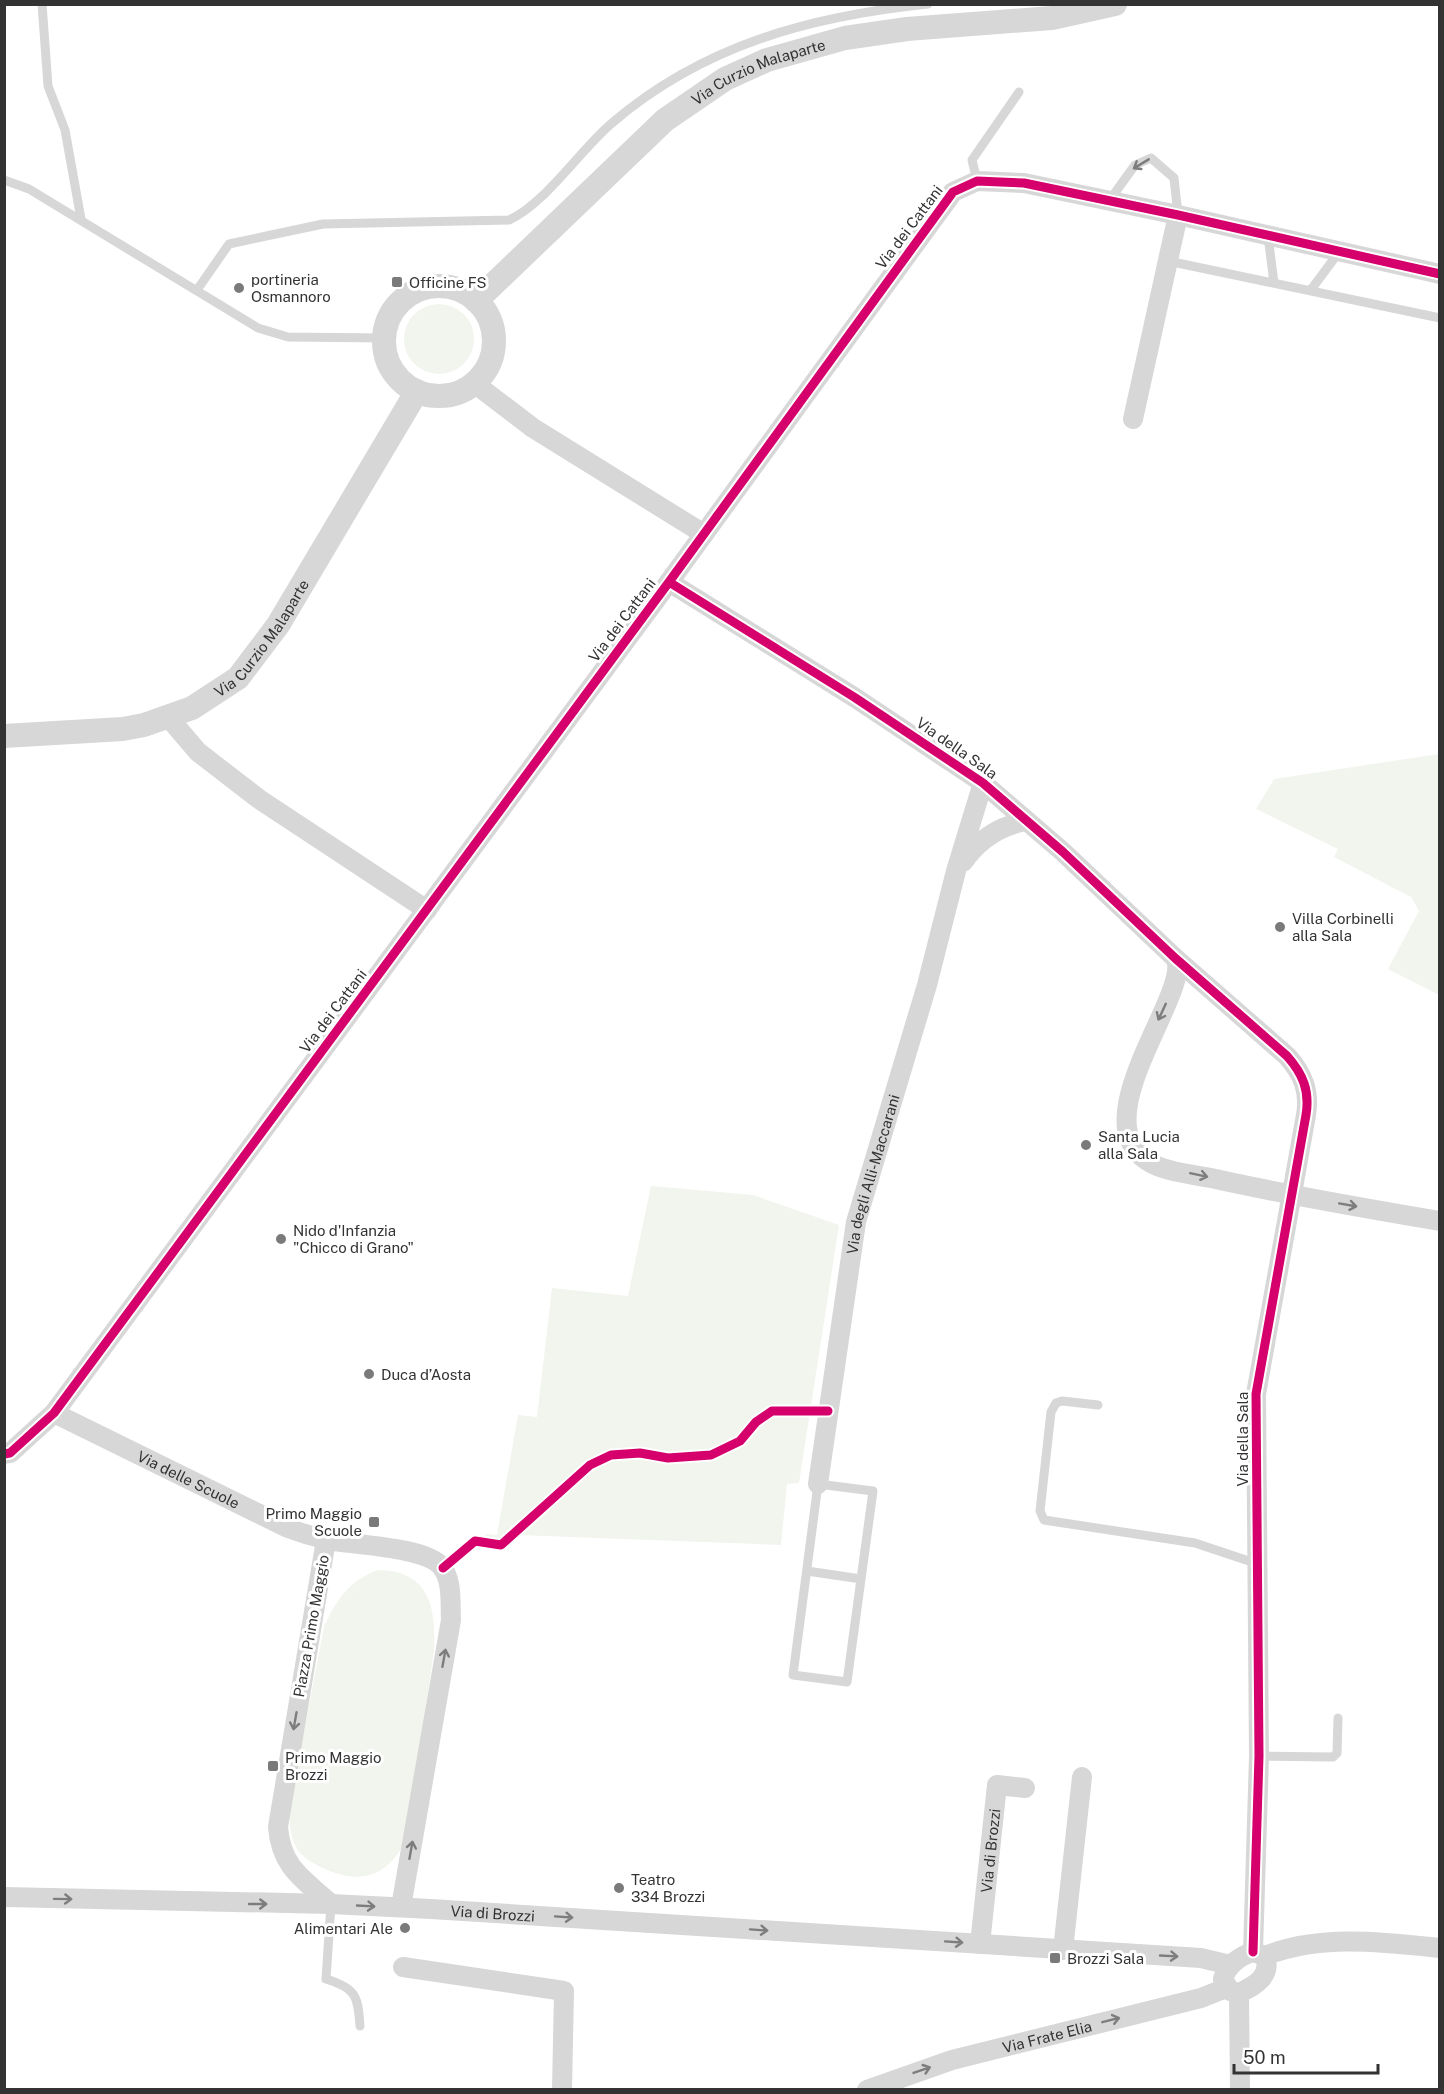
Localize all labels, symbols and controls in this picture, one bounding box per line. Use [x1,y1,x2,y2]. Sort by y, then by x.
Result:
street label: Via Curzio Malaparte [688,36,827,108]
one-way arrow [1132,158,1149,171]
street label: Via dei Cattani [872,182,946,272]
place label: portineria Osmannoro [251,271,331,305]
place label: Officine FS [409,274,487,291]
marker: Officine FS [390,275,404,289]
marker: portineria Osmannoro [232,281,246,295]
street label: Via dei Cattani [585,575,659,665]
street label: Via Curzio Malaparte [211,576,312,700]
street label: Via della Sala [913,714,1001,782]
place label: Villa Corbinelli alla Sala [1292,910,1394,944]
marker: Villa Corbinelli alla Sala [1273,920,1287,934]
street label: Via dei Cattani [296,966,370,1056]
one-way arrow [1155,1003,1167,1021]
street label: Via degli Alli-Maccarani [843,1092,902,1255]
place label: Santa Lucia alla Sala [1098,1128,1180,1162]
marker: Santa Lucia alla Sala [1079,1138,1093,1152]
one-way arrow [1189,1170,1208,1182]
one-way arrow [1338,1200,1358,1211]
place label: Nido d'Infanzia "Chicco di Grano" [293,1222,414,1256]
marker: Nido d'Infanzia "Chicco di Grano" [274,1232,288,1246]
place label: Duca d’Aosta [381,1366,471,1383]
marker: Duca d’Aosta [362,1367,376,1381]
street label: Via della Sala [1234,1392,1251,1486]
street label: Via delle Scuole [135,1447,242,1511]
place label: Primo Maggio Scuole [266,1505,362,1539]
marker: Primo Maggio Scuole [367,1515,381,1529]
street label: Piazza Primo Maggio [290,1553,332,1699]
one-way arrow [439,1648,450,1668]
one-way arrow [289,1711,300,1731]
place label: Primo Maggio Brozzi [285,1749,381,1783]
marker: Primo Maggio Brozzi [266,1759,280,1773]
street label: Via di Brozzi [977,1808,1003,1893]
one-way arrow [406,1840,417,1860]
place label: Teatro 334 Brozzi [631,1871,705,1905]
marker: Teatro 334 Brozzi [612,1881,626,1895]
one-way arrow [52,1894,72,1905]
one-way arrow [247,1898,267,1910]
one-way arrow [356,1900,376,1911]
street label: Via di Brozzi [450,1902,535,1924]
one-way arrow [554,1912,574,1923]
place label: Alimentari Ale [294,1920,393,1937]
marker: Alimentari Ale [398,1921,412,1935]
one-way arrow [748,1924,768,1935]
one-way arrow [943,1937,963,1948]
place label: Brozzi Sala [1067,1950,1144,1967]
marker: Brozzi Sala [1048,1951,1062,1965]
one-way arrow [1159,1951,1179,1962]
one-way arrow [1101,2013,1120,2025]
street label: Via Frate Elia [1000,2017,1093,2056]
scale bar [1234,2037,1378,2075]
text: 50 m [1243,2047,1286,2068]
one-way arrow [912,2064,931,2075]

